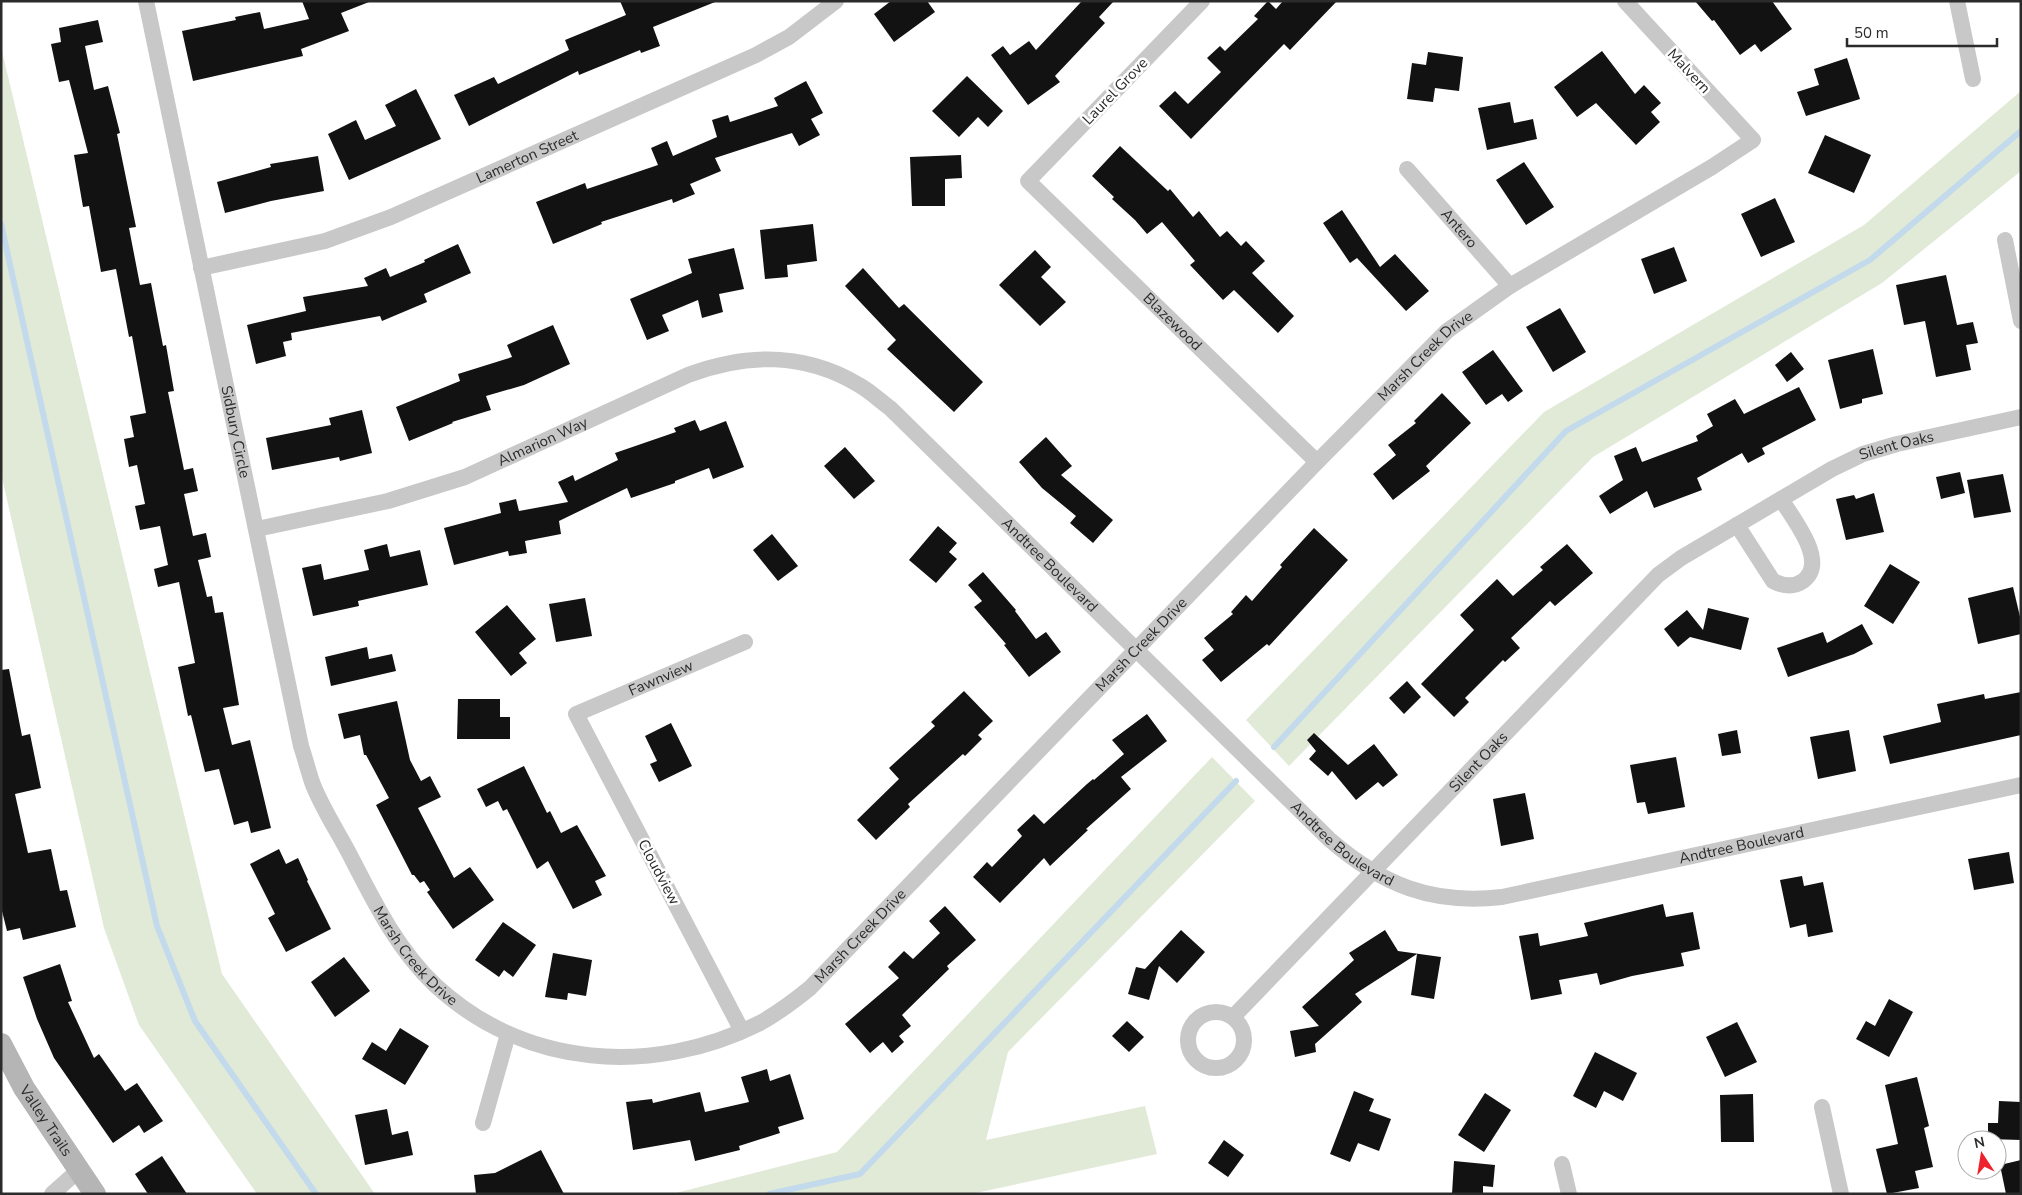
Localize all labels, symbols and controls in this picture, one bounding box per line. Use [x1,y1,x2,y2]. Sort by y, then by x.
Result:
scale bar [1847,15,1997,47]
text: 50 m [1854,23,1889,43]
street label: Malvern [1663,44,1715,98]
street label: Laurel Grove [1078,53,1152,129]
street label: Lamerton Street [473,125,582,188]
street label: Antero [1436,204,1482,252]
street label: Blazewood [1139,288,1206,355]
street label: Marsh Creek Drive [1373,306,1477,405]
street label: Sidbury Circle [216,384,255,480]
street label: Almarion Way [494,412,591,471]
street label: Silent Oaks [1856,426,1936,465]
street label: Andtree Boulevard [997,513,1102,617]
street label: Marsh Creek Drive [1091,593,1192,696]
street label: Fawnview [625,655,697,701]
street label: Silent Oaks [1445,727,1512,796]
street label: Andtree Boulevard [1286,797,1397,891]
street label: Andtree Boulevard [1677,822,1806,869]
street label: Cloudview [633,836,685,909]
street label: Marsh Creek Drive [810,884,910,988]
street label: Marsh Creek Drive [369,902,462,1010]
street label: Valley Trails [14,1080,77,1160]
north arrow [1957,1130,2007,1180]
text: N [1972,1132,1987,1153]

